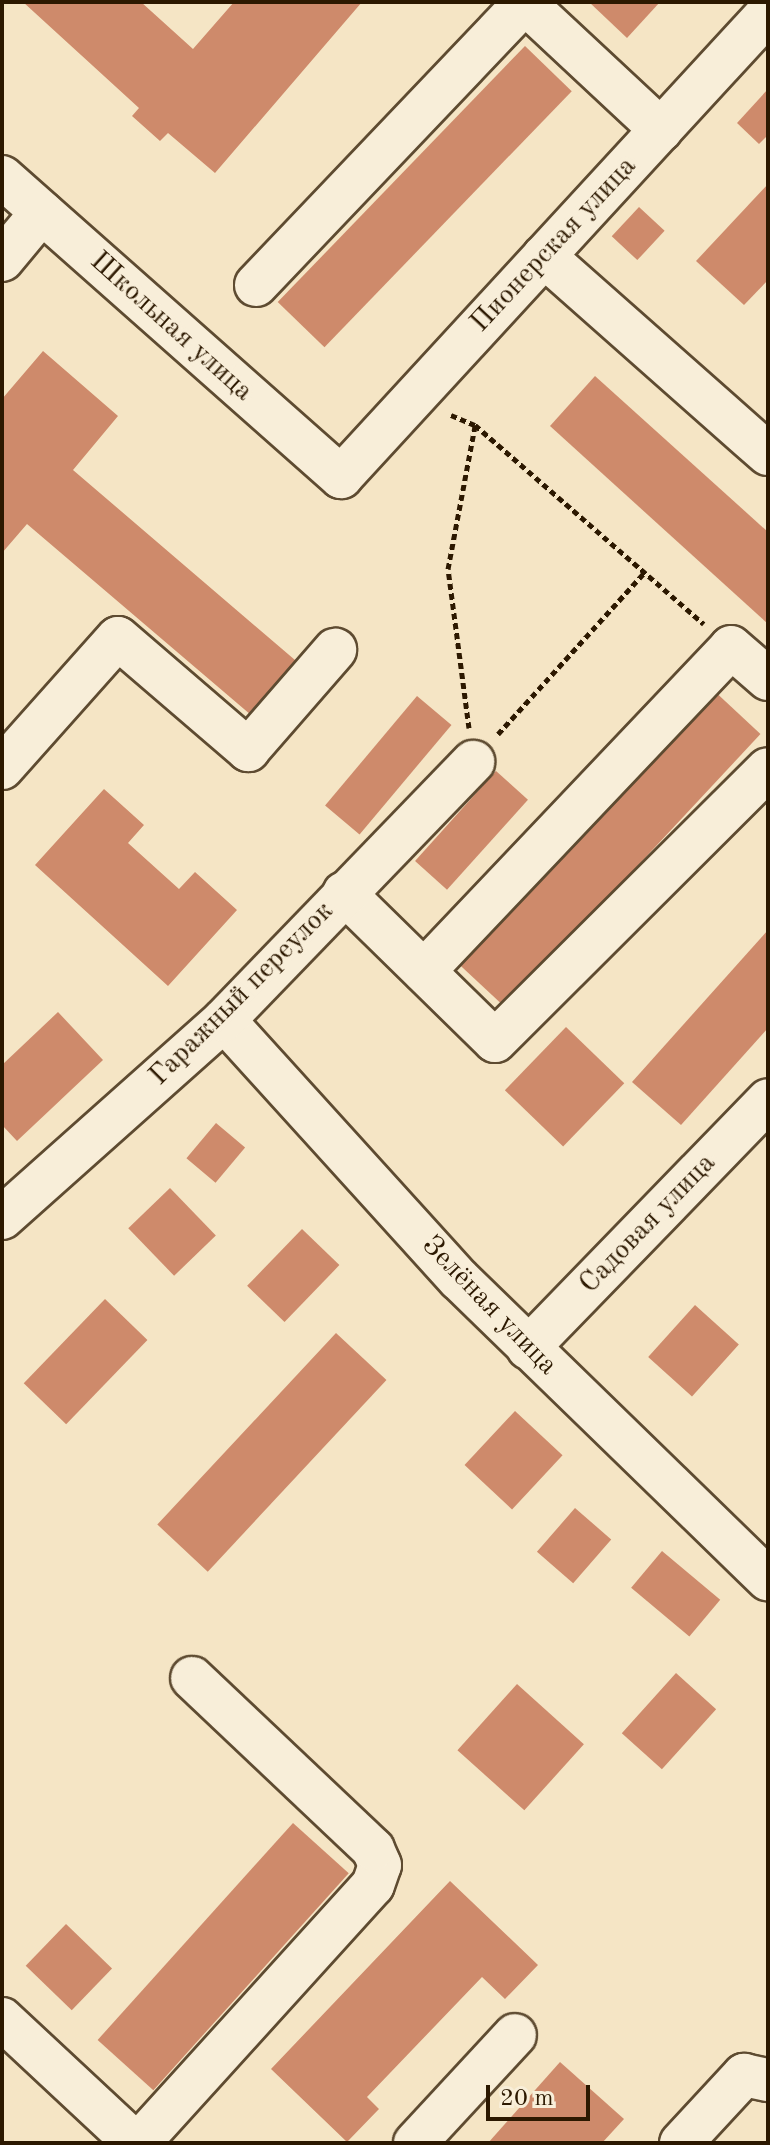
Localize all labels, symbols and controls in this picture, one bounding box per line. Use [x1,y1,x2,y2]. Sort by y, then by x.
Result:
street label: Пионерская улица [464,150,644,340]
street label: Школьная улица [83,245,259,409]
street label: Гаражный переулок [143,895,341,1093]
street label: Садовая улица [573,1147,723,1301]
street label: Зелёная улица [414,1229,564,1383]
scale bar [490,2069,594,2119]
text: 20 m [500,2087,554,2111]

